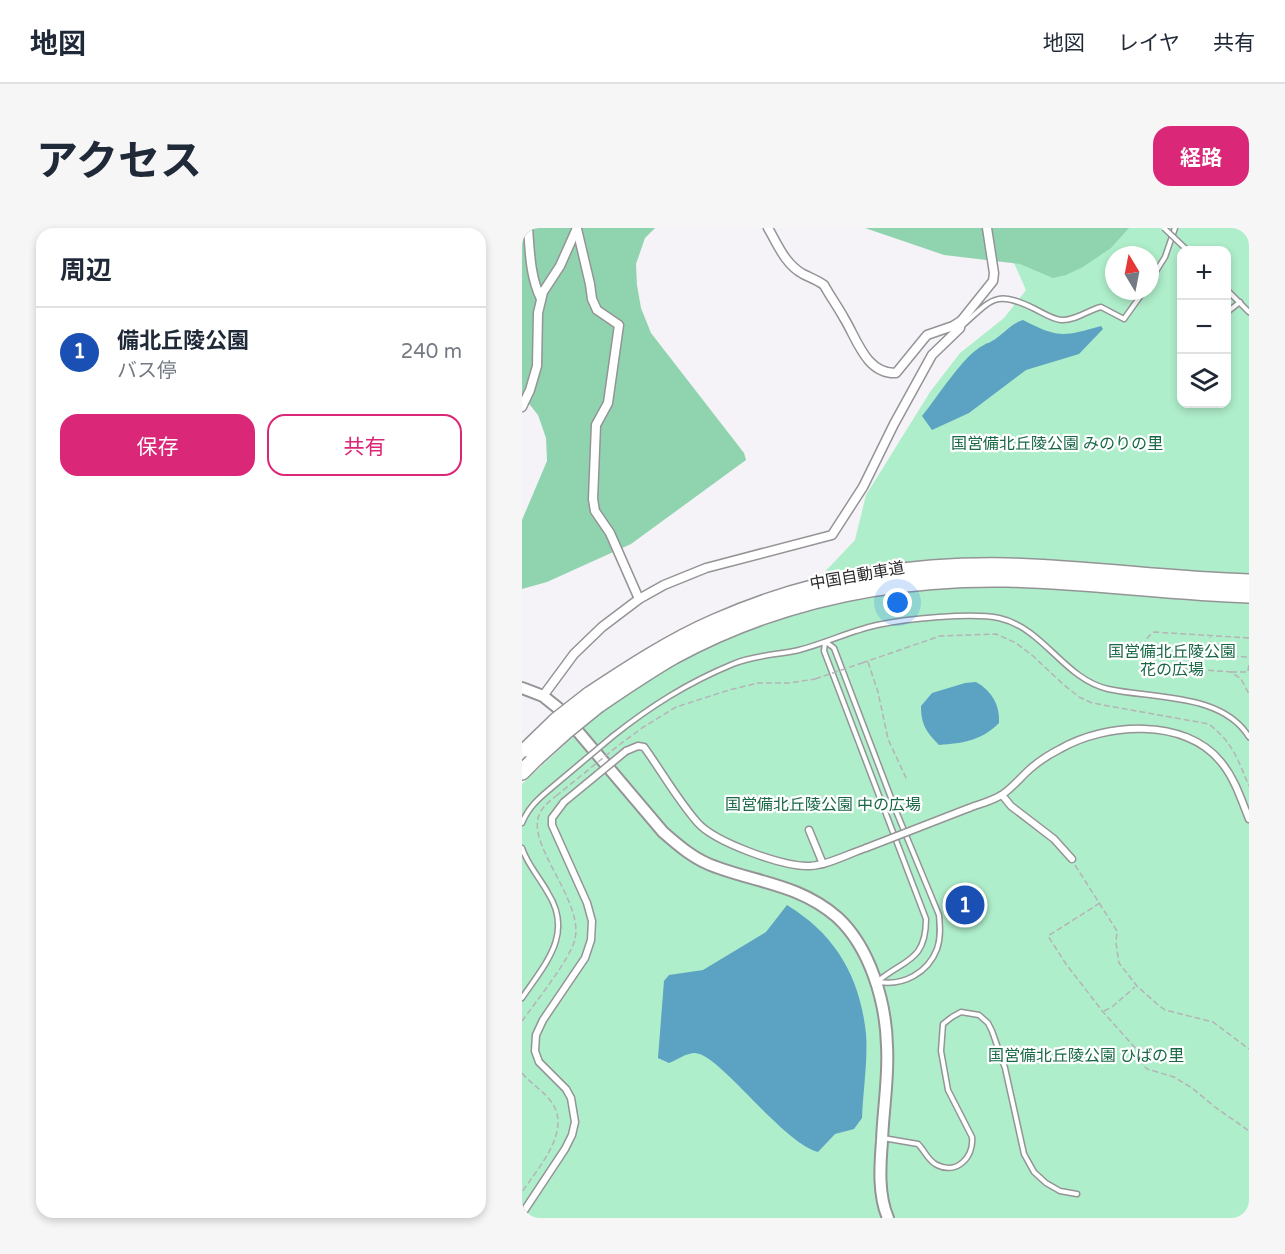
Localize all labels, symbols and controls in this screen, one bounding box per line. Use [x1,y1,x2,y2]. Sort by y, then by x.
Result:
text: 地図 [30,27,86,61]
text: 地図 [1043,31,1085,56]
text: レイヤ [1118,31,1180,56]
text: 共有 [1213,31,1255,56]
button: 経路 [1153,126,1249,186]
text: アクセス [36,136,202,187]
north arrow [1105,246,1159,300]
map controls [1177,246,1231,408]
button: + [1177,246,1231,300]
text: 周辺 [60,255,112,286]
button: − [1177,300,1231,354]
text: 備北丘陵公園 [117,328,249,354]
text: 1 [73,340,86,364]
text: 240 m [401,340,462,364]
button: layers [1177,354,1231,408]
text: バス停 [117,359,177,383]
button: 保存 [60,414,255,476]
button: 共有 [267,414,462,476]
park label: 国営備北丘陵公園 みのりの里 [951,434,1163,454]
street label: 中国自動車道 [808,558,906,594]
your location [883,588,912,617]
park label: 国営備北丘陵公園 花の広場 [1108,642,1236,680]
park label: 国営備北丘陵公園 中の広場 [725,795,921,815]
pin: 1 [946,882,984,928]
park label: 国営備北丘陵公園 ひばの里 [988,1046,1184,1066]

